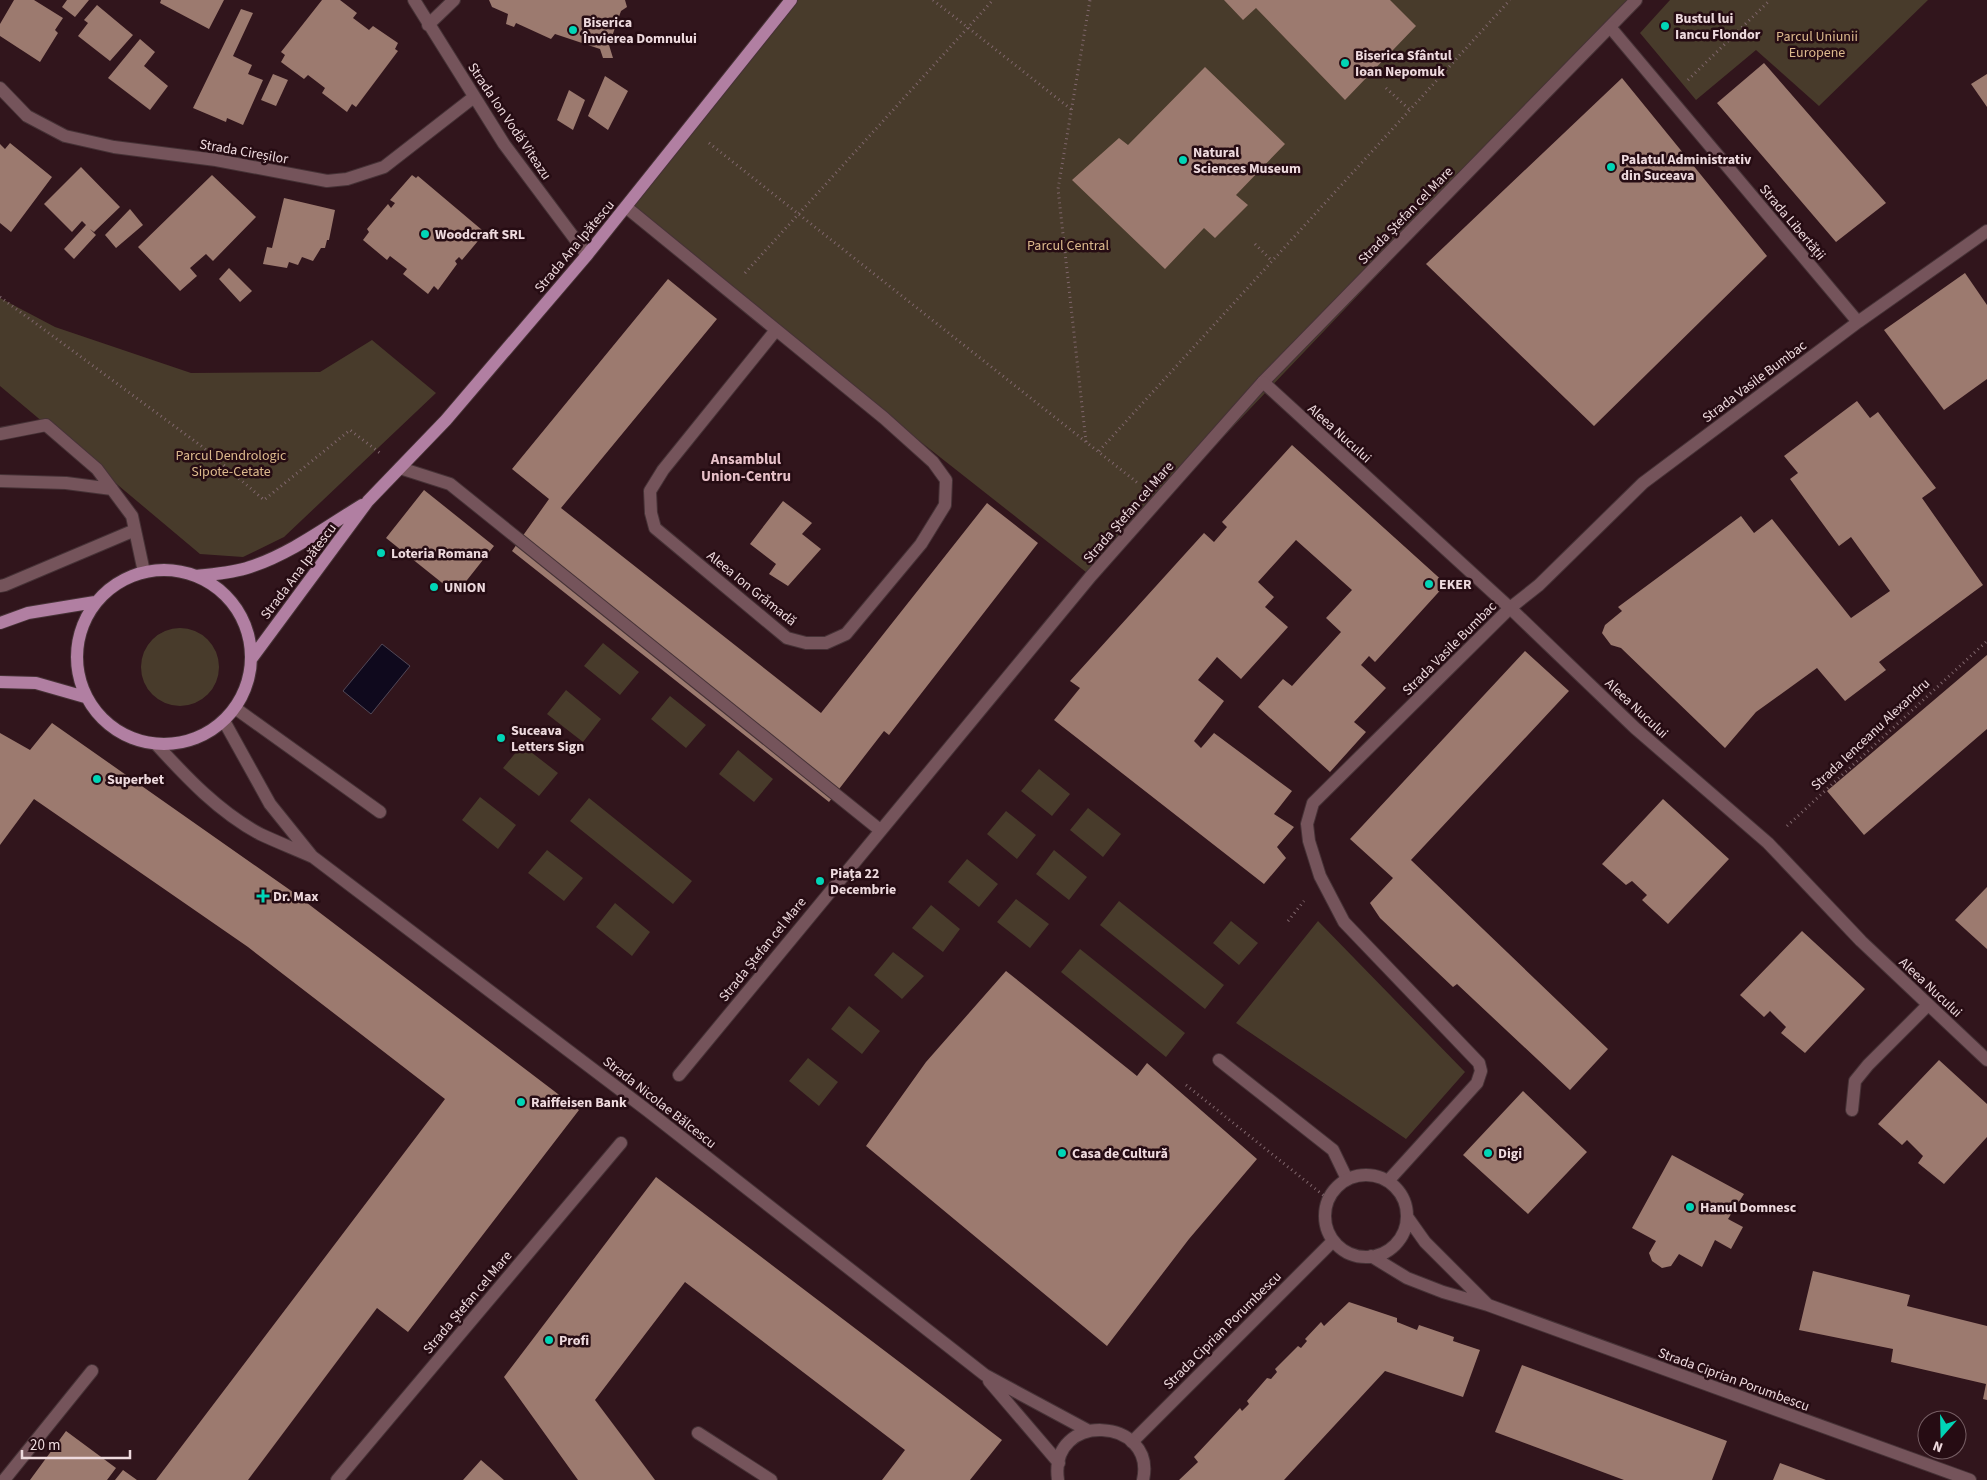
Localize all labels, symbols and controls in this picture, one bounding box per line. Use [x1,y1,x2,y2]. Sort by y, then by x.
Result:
place label: Bustul lui Iancu Flondor [1675,9,1761,45]
place label: Biserica Învierea Domnului [582,13,697,49]
marker: Bustul lui Iancu Flondor [1659,20,1671,32]
marker: Biserica Învierea Domnului [567,24,579,36]
park label: Parcul Uniunii Europene [1776,27,1858,63]
place label: Biserica Sfântul Ioan Nepomuk [1355,46,1452,82]
marker: Biserica Sfântul Ioan Nepomuk [1339,57,1351,69]
street label: Strada Ion Vodă Viteazu [462,59,556,184]
street label: Strada Cireșilor [198,134,290,170]
place label: Natural Sciences Museum [1193,143,1301,179]
place label: Palatul Administrativ din Suceava [1621,150,1752,186]
marker: Natural Sciences Museum [1177,154,1189,166]
marker: Palatul Administrativ din Suceava [1605,161,1617,173]
street label: Strada Ștefan cel Mare [1354,162,1458,269]
street label: Strada Libertății [1754,180,1830,265]
street label: Strada Ana Ipătescu [530,196,620,297]
place label: Woodcraft SRL [435,225,525,245]
marker: Woodcraft SRL [419,228,431,240]
park label: Parcul Central [1027,236,1109,256]
street label: Strada Vasile Bumbac [1698,335,1811,428]
street label: Aleea Nucului [1303,400,1376,468]
park label: Parcul Dendrologic Sipote-Cetate [176,446,287,482]
district label: Ansamblul Union-Centru [701,449,791,487]
street label: Strada Ștefan cel Mare [1079,457,1179,568]
street label: Strada Ana Ipătescu [256,519,342,624]
place label: Loteria Romana [391,544,488,564]
street label: Aleea Ion Grămadă [702,546,800,631]
marker: Loteria Romana [375,547,387,559]
place label: EKER [1439,575,1472,595]
place label: UNION [444,578,486,598]
marker: EKER [1423,578,1435,590]
marker: UNION [428,581,440,593]
street label: Strada Vasile Bumbac [1398,597,1502,700]
street label: Aleea Nucului [1600,674,1672,743]
street label: Strada Ienceanu Alexandru [1807,674,1935,795]
place label: Suceava Letters Sign [511,721,584,757]
marker: Suceava Letters Sign [495,732,507,744]
place label: Superbet [107,770,165,790]
marker: Superbet [91,773,103,785]
place label: Piața 22 Decembrie [830,864,896,900]
marker: Piața 22 Decembrie [814,875,826,887]
place label: Dr. Max [273,887,318,907]
marker: Dr. Max [257,890,269,902]
street label: Strada Ștefan cel Mare [714,893,811,1006]
street label: Aleea Nucului [1894,953,1966,1022]
street label: Strada Nicolae Bălcescu [598,1052,720,1154]
place label: Raiffeisen Bank [531,1093,627,1113]
marker: Raiffeisen Bank [515,1096,527,1108]
place label: Casa de Cultură [1072,1144,1168,1164]
place label: Digi [1498,1144,1522,1164]
marker: Casa de Cultură [1056,1147,1068,1159]
marker: Digi [1482,1147,1494,1159]
place label: Hanul Domnesc [1700,1198,1797,1218]
marker: Hanul Domnesc [1684,1201,1696,1213]
street label: Strada Ștefan cel Mare [419,1247,517,1359]
street label: Strada Ciprian Porumbescu [1159,1267,1286,1394]
place label: Profi [559,1331,589,1351]
marker: Profi [543,1334,555,1346]
street label: Strada Ciprian Porumbescu [1655,1343,1812,1417]
north arrow [1917,1410,1967,1460]
scale bar [22,1428,130,1460]
text: 20 m [30,1435,60,1456]
text: N [1930,1435,1946,1457]

